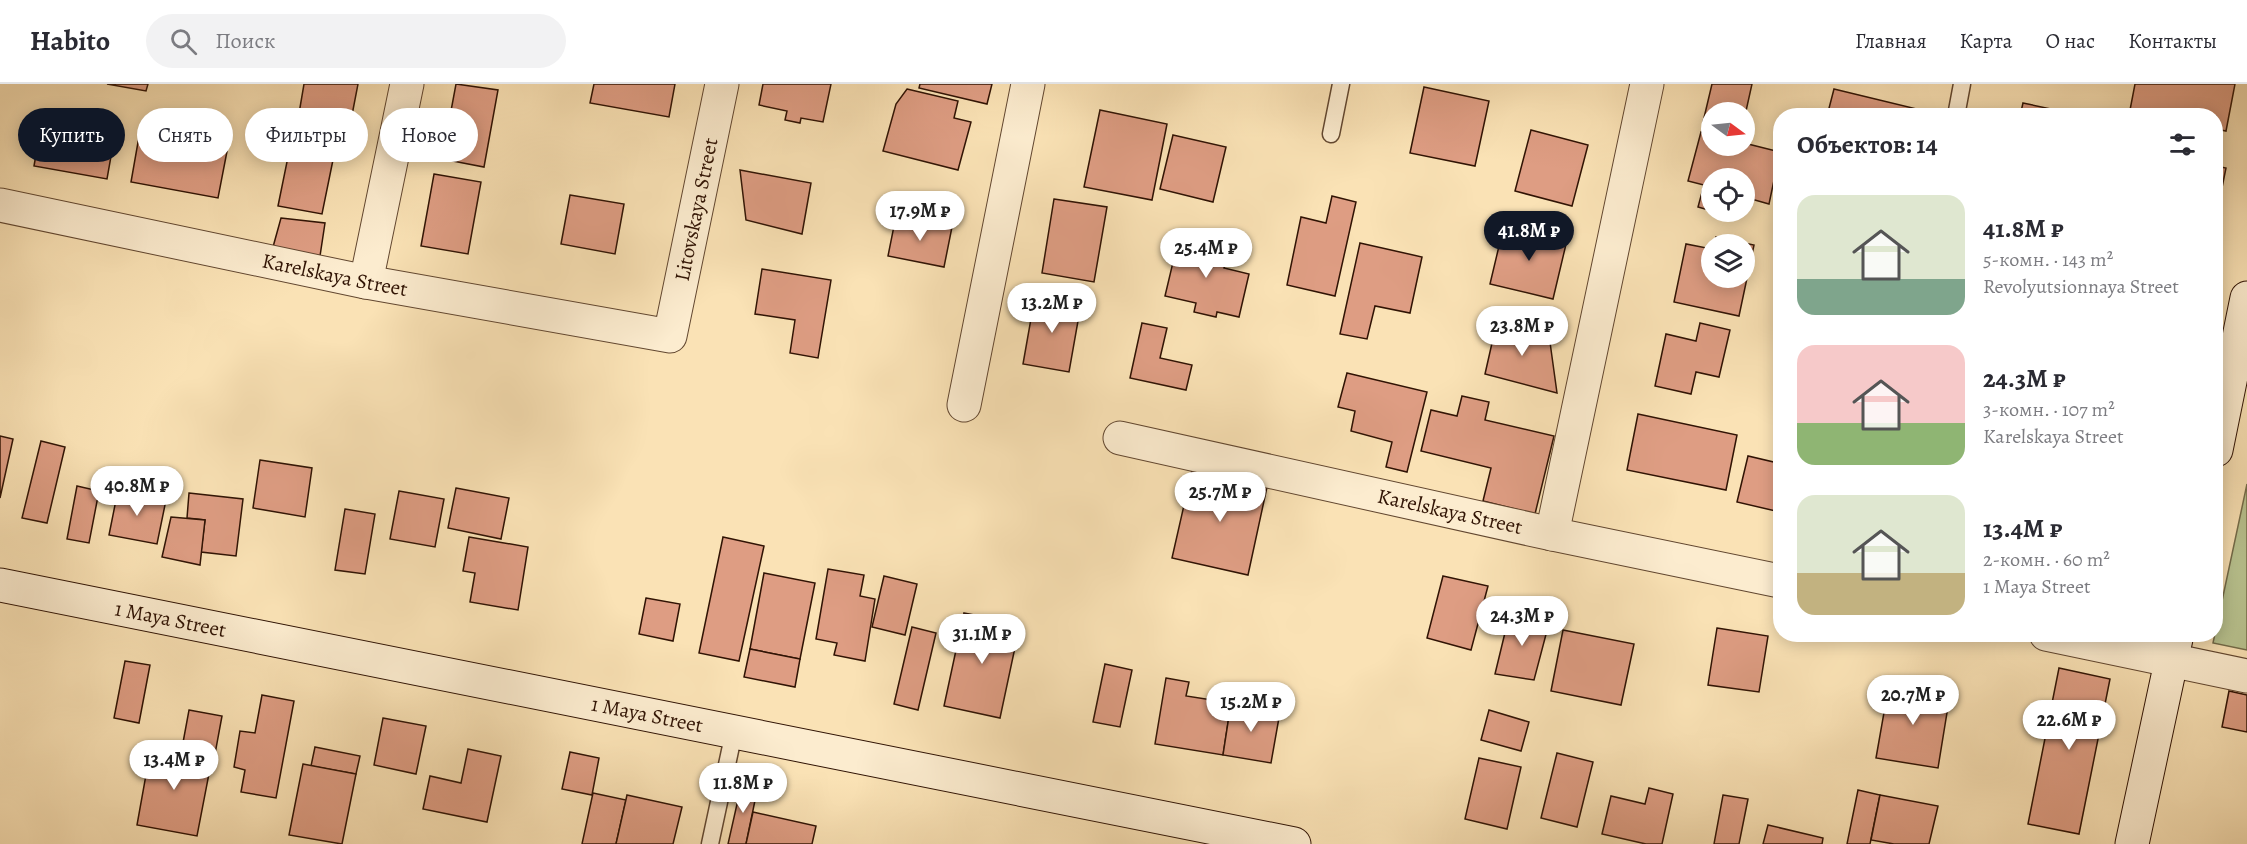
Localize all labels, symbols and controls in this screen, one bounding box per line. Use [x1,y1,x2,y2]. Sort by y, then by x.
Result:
search box [146,14,566,68]
text: Habito [30,22,110,60]
icon: search [167,25,200,58]
text: Поиск [215,26,275,56]
text: Главная [1855,27,1927,55]
text: Карта [1960,27,2012,55]
text: О нас [2045,27,2095,55]
text: Контакты [2128,27,2217,55]
north arrow [1701,102,1755,156]
map controls [1701,102,1755,288]
chip: Купить [18,108,125,162]
chip: Снять [137,108,233,162]
chip: Фильтры [245,108,368,162]
chip: Новое [380,108,478,162]
text: Объектов: 14 [1797,127,1938,162]
icon: filters [2166,128,2199,161]
street label: Litovskaya Street [668,135,725,284]
button: locate [1701,168,1755,222]
pin: 17.9M ₽ [865,191,975,242]
text: 17.9M ₽ [890,197,950,224]
pin: 41.8M ₽ [1474,211,1584,262]
text: 41.8M ₽ [1983,211,2064,246]
text: 41.8M ₽ [1498,217,1560,244]
icon: home [1845,219,1917,291]
pin: 25.4M ₽ [1151,228,1261,279]
text: 25.4M ₽ [1174,234,1238,261]
button: layers [1701,234,1755,288]
text: 5-комн. · 143 m² [1983,246,2113,273]
street label: Karelskaya Street [259,247,410,303]
text: Revolyutsionnaya Street [1983,273,2179,300]
pin: 13.2M ₽ [997,283,1107,334]
text: 13.2M ₽ [1021,289,1083,316]
pin: 23.8M ₽ [1467,306,1577,357]
text: 23.8M ₽ [1490,312,1554,339]
text: 24.3M ₽ [1983,361,2066,396]
icon: home [1845,369,1917,441]
text: 3-комн. · 107 m² [1983,396,2115,423]
text: Karelskaya Street [1983,423,2124,450]
pin: 40.8M ₽ [82,466,192,517]
text: 40.8M ₽ [104,472,170,499]
pin: 25.7M ₽ [1165,472,1275,523]
text: 25.7M ₽ [1189,478,1251,505]
street label: Karelskaya Street [1375,482,1525,541]
text: 13.4M ₽ [1983,511,2062,546]
icon: home [1845,519,1917,591]
text: 2-комн. · 60 m² [1983,546,2110,573]
text: 1 Maya Street [1983,573,2091,600]
street label: 1 Maya Street [112,594,229,644]
pin: 24.3M ₽ [1467,596,1577,647]
text: 24.3M ₽ [1490,602,1554,629]
pin: 31.1M ₽ [927,614,1037,665]
text: 31.1M ₽ [953,620,1011,647]
pin: 20.7M ₽ [1858,675,1968,726]
text: 20.7M ₽ [1881,681,1945,708]
pin: 15.2M ₽ [1196,682,1306,733]
text: 15.2M ₽ [1220,688,1282,715]
street label: 1 Maya Street [589,690,705,739]
pin: 22.6M ₽ [2014,700,2124,751]
text: 22.6M ₽ [2037,706,2101,733]
pin: 13.4M ₽ [119,740,229,791]
text: 13.4M ₽ [143,746,205,773]
pin: 11.8M ₽ [688,763,798,814]
text: 11.8M ₽ [713,769,773,796]

